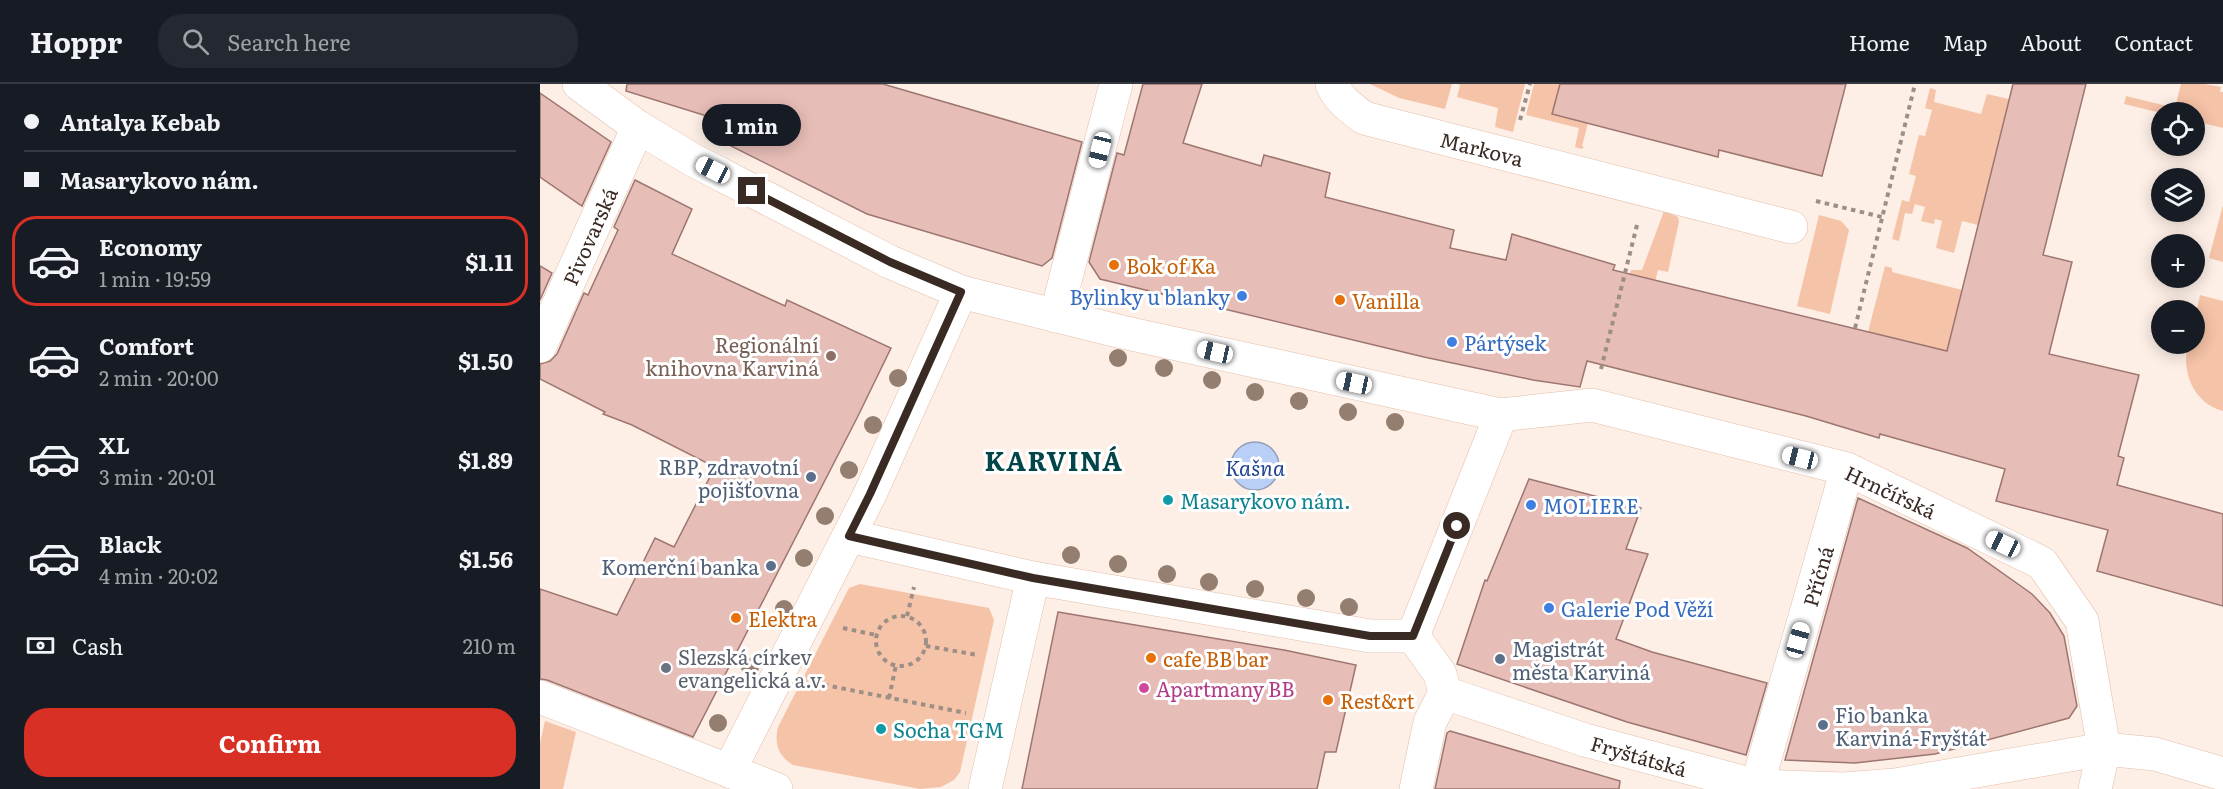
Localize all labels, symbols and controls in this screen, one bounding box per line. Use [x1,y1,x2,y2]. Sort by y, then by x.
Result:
search box [158,14,578,68]
text: Hoppr [30,20,122,62]
icon: search [179,25,212,58]
text: Search here [227,25,351,58]
text: Home [1849,26,1910,57]
text: Map [1943,26,1987,57]
text: About [2020,26,2082,57]
text: Contact [2115,26,2193,57]
map controls [2151,102,2205,354]
button: locate [2151,102,2205,156]
callout: 1 min [702,104,802,146]
text: Antalya Kebab [60,105,220,138]
text: 1 min [725,110,778,140]
street label: Markova [1437,123,1527,173]
car [1087,130,1113,170]
car [693,154,733,186]
text: Masarykovo nám. [60,163,259,196]
button: layers [2151,168,2205,222]
route end [738,177,765,204]
street label: Pivovarská [554,182,624,290]
text: Economy [99,230,202,263]
icon: car [27,234,81,288]
button: + [2151,234,2205,288]
text: $1.11 [465,245,513,278]
place label: Bok of Ka [1126,250,1216,280]
marker: Bok of Ka [1107,258,1121,272]
text: 1 min · 19:59 [99,263,211,293]
place label: Bylinky u blanky [1069,281,1230,311]
place label: Vanilla [1352,285,1420,315]
marker: Bylinky u blanky [1235,289,1249,303]
marker: Vanilla [1333,293,1347,307]
button: − [2151,300,2205,354]
place label: Pártýsek [1464,327,1547,357]
text: Comfort [99,329,194,362]
place label: Regionální knihovna Karviná [645,329,819,382]
icon: car [27,333,81,387]
marker: Pártýsek [1445,335,1459,349]
car [1195,339,1235,365]
text: $1.50 [458,344,513,377]
marker: Regionální knihovna Karviná [824,349,838,363]
text: 2 min · 20:00 [99,362,219,392]
car [1335,370,1373,396]
text: XL [99,428,130,461]
icon: car [27,432,81,486]
district label: KARVINÁ [984,440,1124,479]
text: $1.89 [458,443,513,476]
car [1780,445,1820,471]
place label: RBP, zdravotní pojišťovna [658,451,799,504]
water label: Kašna [1225,451,1285,482]
street label: Hrnčířská [1840,457,1942,525]
text: 3 min · 20:01 [99,461,216,491]
marker: RBP, zdravotní pojišťovna [804,470,818,484]
place label: Masarykovo nám. [1180,485,1351,515]
place label: MOLIERE [1543,490,1639,520]
marker: Masarykovo nám. [1161,493,1175,507]
marker: MOLIERE [1524,498,1538,512]
route start [1443,512,1470,539]
text: Black [99,527,161,560]
car [1983,528,2023,560]
icon: car [27,531,81,585]
text: $1.56 [459,542,513,575]
street label: Příčná [1794,542,1840,610]
place label: Komerční banka [601,551,759,581]
marker: Komerční banka [764,559,778,573]
text: 4 min · 20:02 [99,560,218,590]
place label: Galerie Pod Věží [1561,593,1714,623]
marker: Galerie Pod Věží [1542,601,1556,615]
place label: Elektra [748,603,817,633]
marker: Elektra [729,611,743,625]
car [1784,620,1812,660]
icon: cash [24,629,57,662]
text: Cash [72,629,123,662]
text: 210 m [463,630,516,660]
place label: Magistrát města Karviná [1512,633,1650,686]
place label: Slezská církev evangelická a.v. [678,641,827,694]
place label: cafe BB bar [1163,643,1269,673]
marker: cafe BB bar [1144,651,1158,665]
marker: Magistrát města Karviná [1493,652,1507,666]
marker: Slezská církev evangelická a.v. [659,661,673,675]
place label: Apartmany BB [1156,673,1294,703]
marker: Apartmany BB [1137,681,1151,695]
place label: Rest&rt [1340,685,1415,715]
marker: Rest&rt [1321,693,1335,707]
place label: Fio banka Karviná-Fryštát [1835,699,1987,752]
button: Confirm [24,708,516,777]
place label: Socha TGM [893,714,1004,744]
marker: Fio banka Karviná-Fryštát [1816,718,1830,732]
marker: Socha TGM [874,722,888,736]
street label: Fryštátská [1587,727,1691,783]

